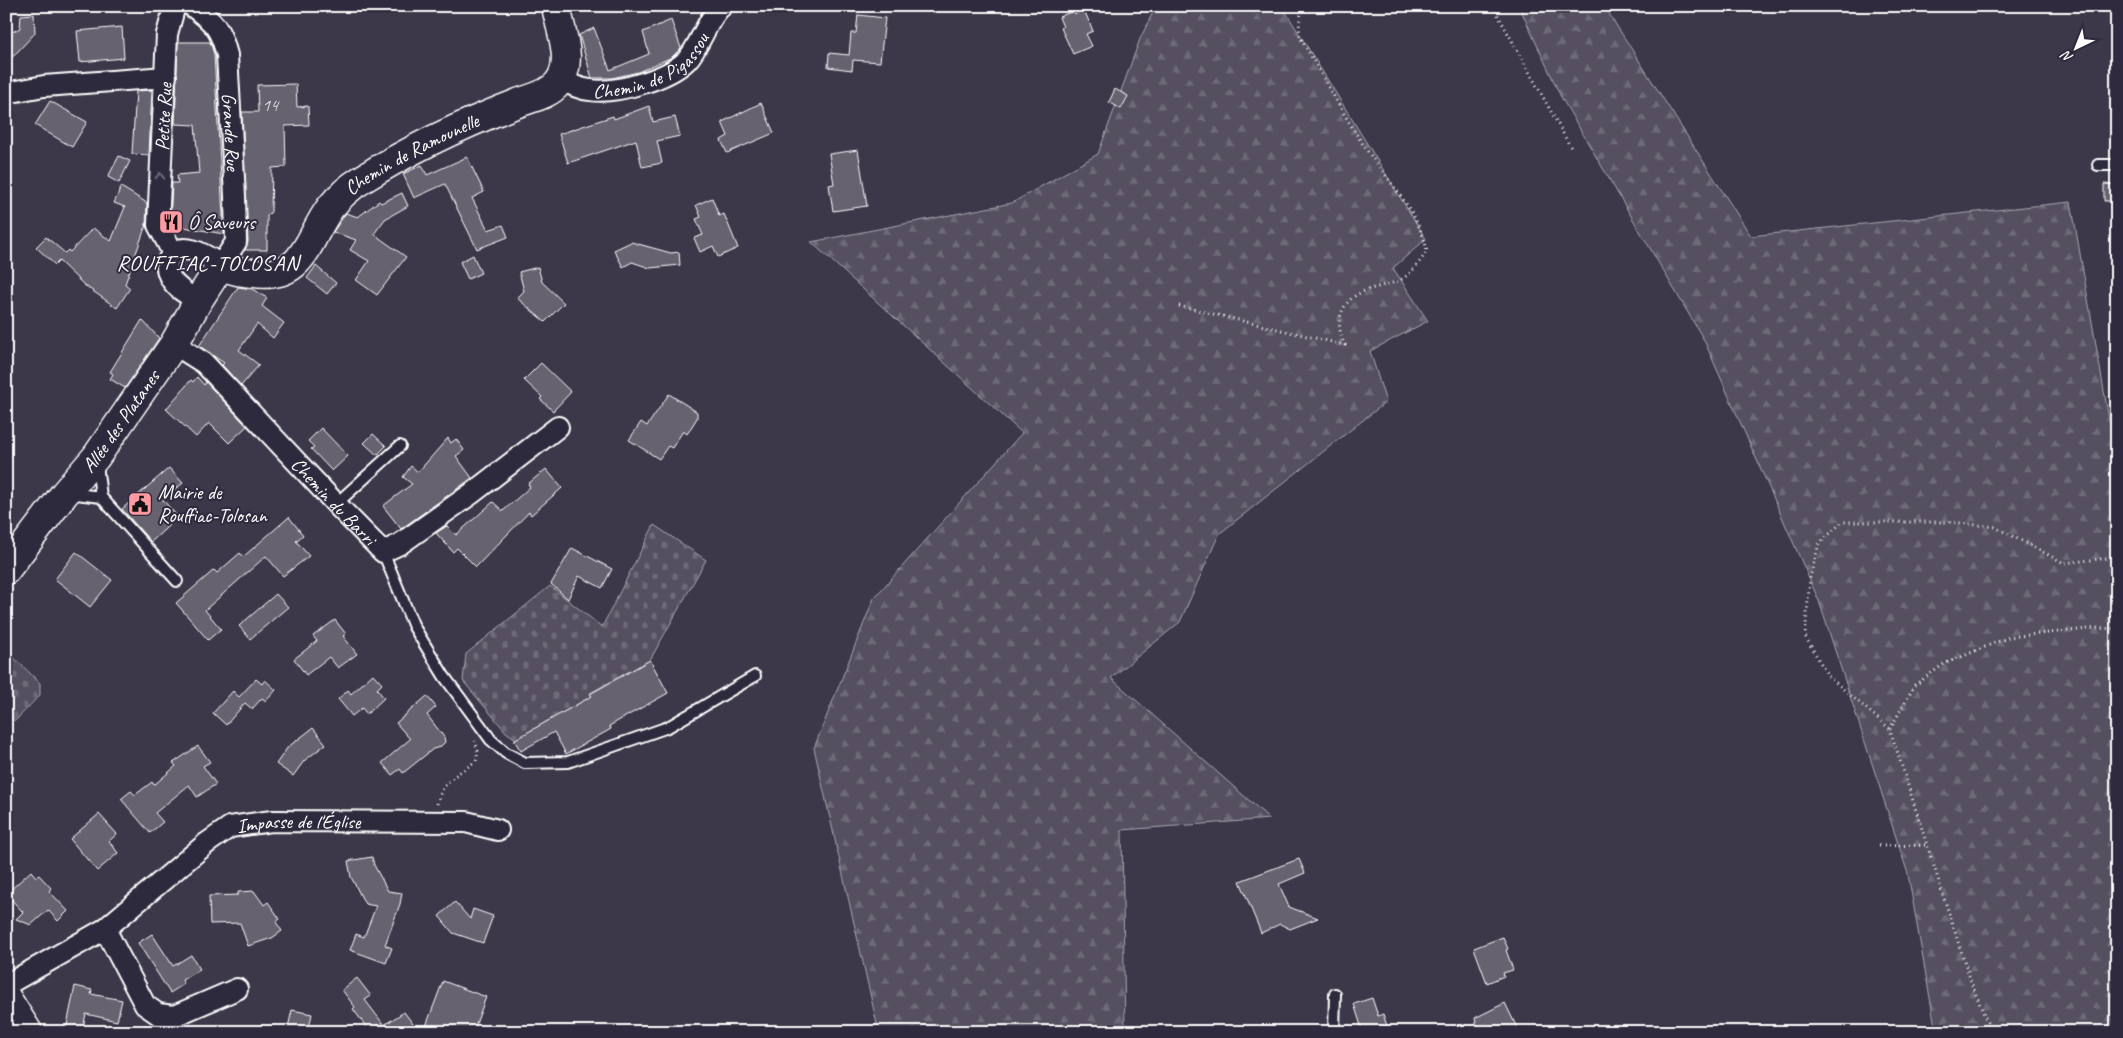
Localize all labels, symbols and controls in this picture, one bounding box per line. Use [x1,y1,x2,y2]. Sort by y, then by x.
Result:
north arrow [2050,22,2100,72]
street label: Chemin de Pigassou [593,27,715,104]
text: N [2057,46,2076,66]
street label: Petite Rue [150,81,178,151]
street label: Grande Rue [216,92,246,173]
house number: 14 [262,94,280,116]
street label: Chemin de Ramounelle [339,108,484,201]
one-way arrow [155,172,166,180]
restaurant icon: Ô Saveurs [158,209,184,235]
place label: Ô Saveurs [188,210,257,235]
district label: ROUFFIAC-TOLOSAN [116,249,302,277]
street label: Allée des Platanes [76,364,167,478]
street label: Chemin du Barri [286,452,383,552]
place label: Mairie de Rouffiac-Tolosan [158,480,268,528]
public building icon: Mairie de Rouffiac-Tolosan [127,491,153,517]
street label: Impasse de l'Église [235,809,362,839]

